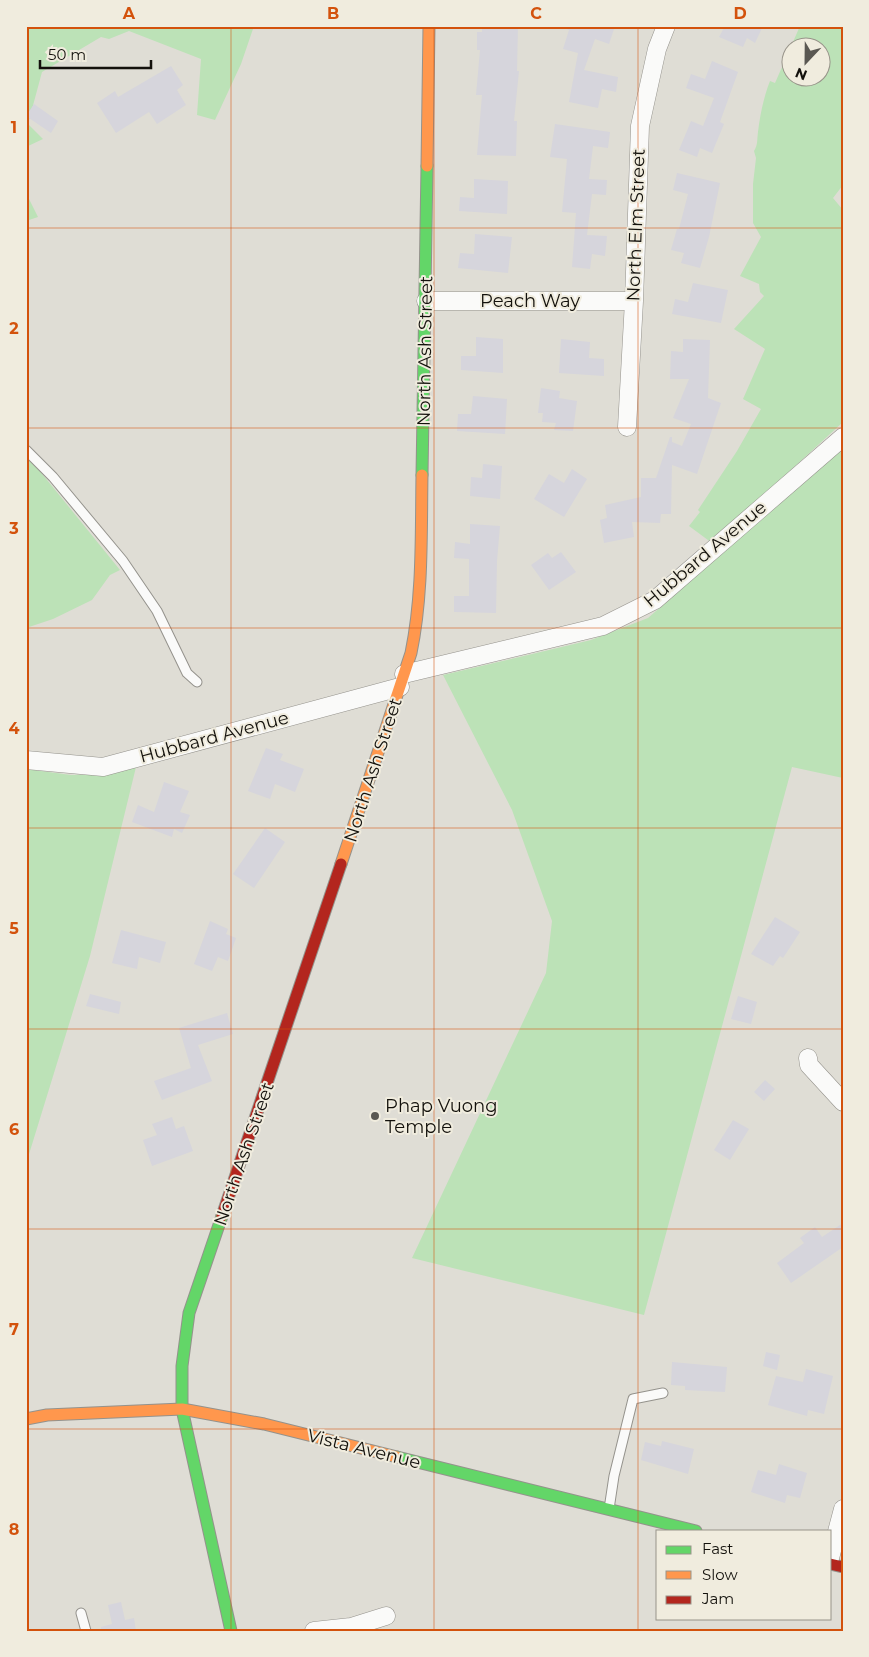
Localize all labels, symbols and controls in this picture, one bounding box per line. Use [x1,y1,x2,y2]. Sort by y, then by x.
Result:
text: A [122,4,136,23]
text: B [327,4,339,23]
text: C [530,4,542,23]
text: D [733,4,747,23]
scale bar [40,38,151,70]
north arrow [782,38,832,88]
text: 50 m [48,45,86,64]
text: N [793,64,810,85]
text: 1 [11,118,17,137]
street label: North Elm Street [622,148,650,302]
street label: North Ash Street [413,276,437,426]
street label: Peach Way [480,290,580,312]
text: 2 [9,319,19,338]
street label: Hubbard Avenue [639,496,771,612]
text: 3 [8,519,19,538]
street label: North Ash Street [339,695,407,845]
street label: Hubbard Avenue [137,706,291,767]
text: 4 [8,719,20,738]
text: 5 [9,919,19,938]
street label: North Ash Street [209,1079,279,1229]
place label: Phap Vuong Temple [385,1095,498,1138]
marker: Phap Vuong Temple [369,1110,381,1122]
text: 6 [9,1120,19,1139]
text: 7 [9,1320,19,1339]
street label: Vista Avenue [305,1424,423,1474]
text: 8 [9,1520,19,1539]
legend [656,1530,832,1620]
text: Fast [702,1539,733,1558]
text: Slow [702,1565,738,1584]
text: Jam [701,1589,734,1608]

